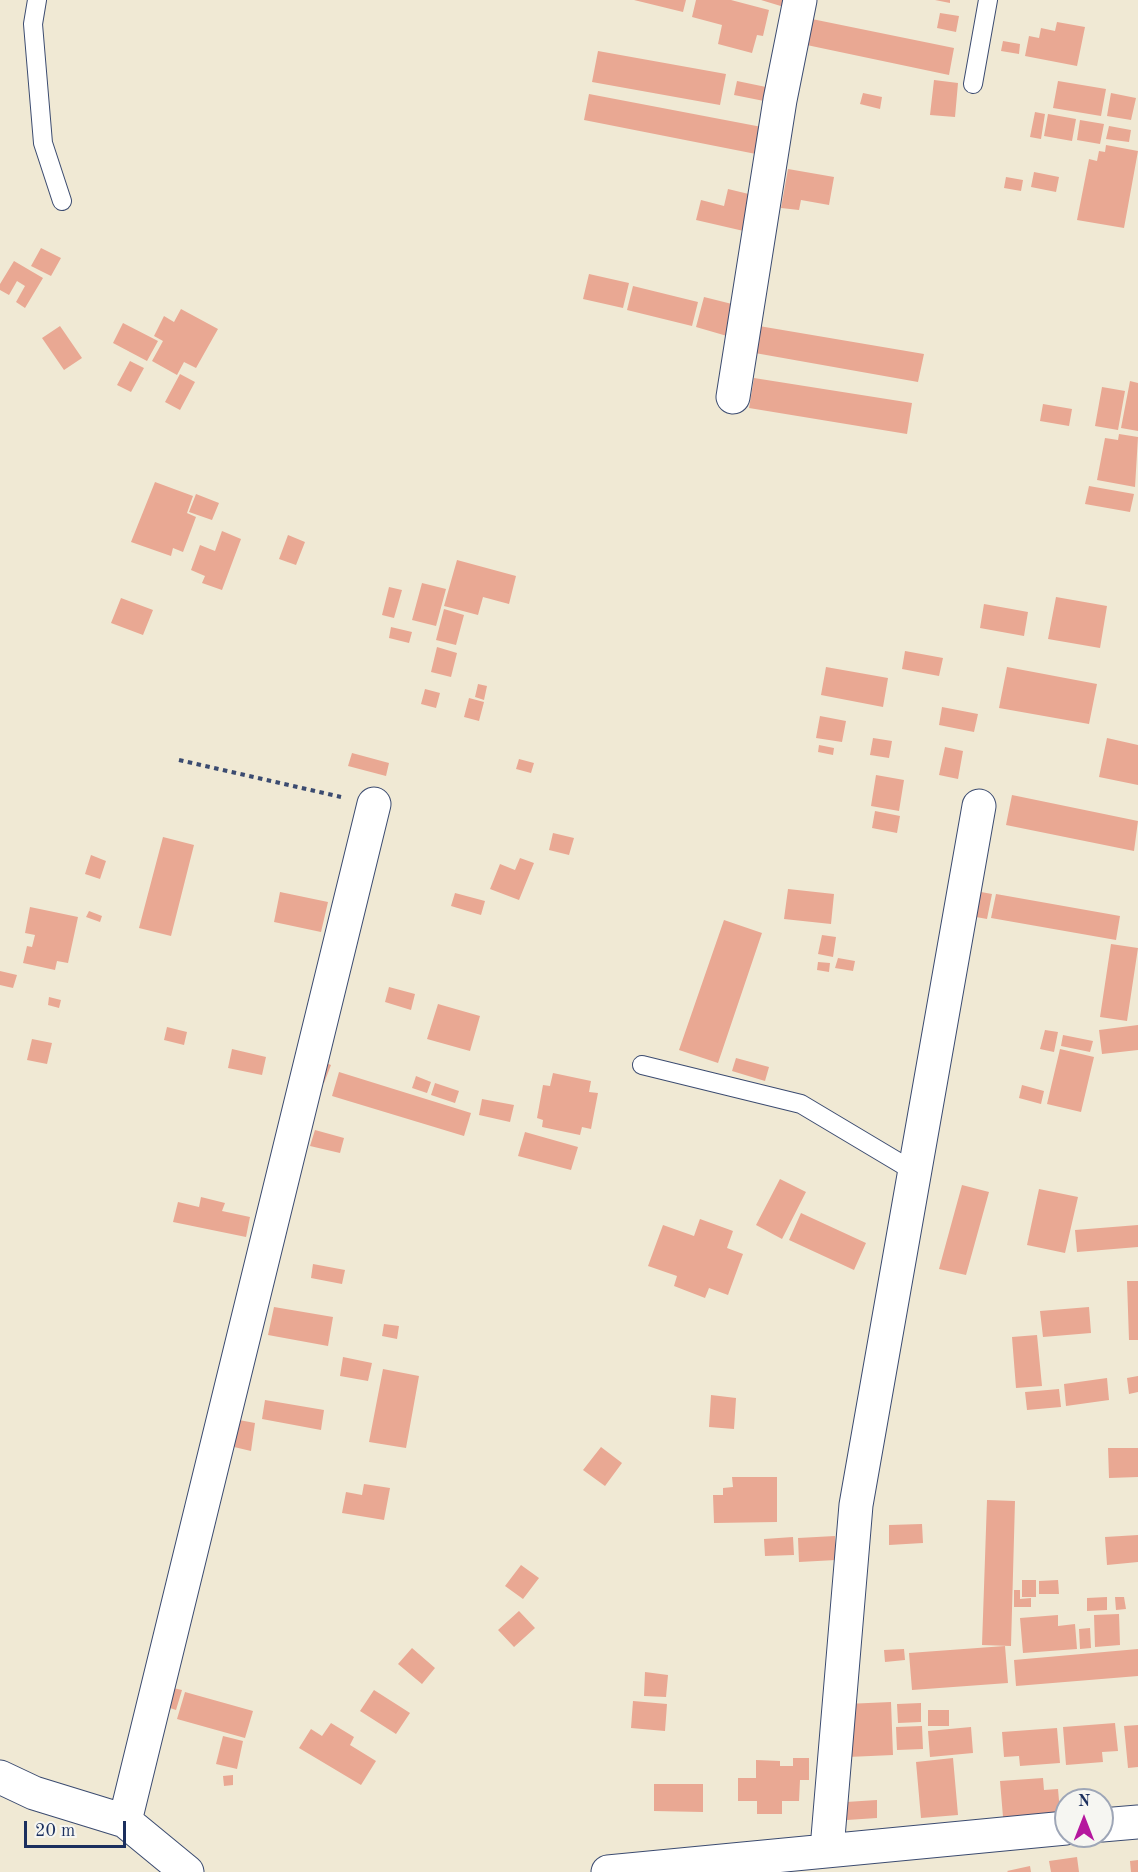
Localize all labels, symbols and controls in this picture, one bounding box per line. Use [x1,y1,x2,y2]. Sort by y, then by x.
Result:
north arrow [1054,1788,1114,1848]
text: N [1078,1794,1090,1810]
scale bar [27,1809,129,1847]
text: 20 m [35,1822,75,1840]

